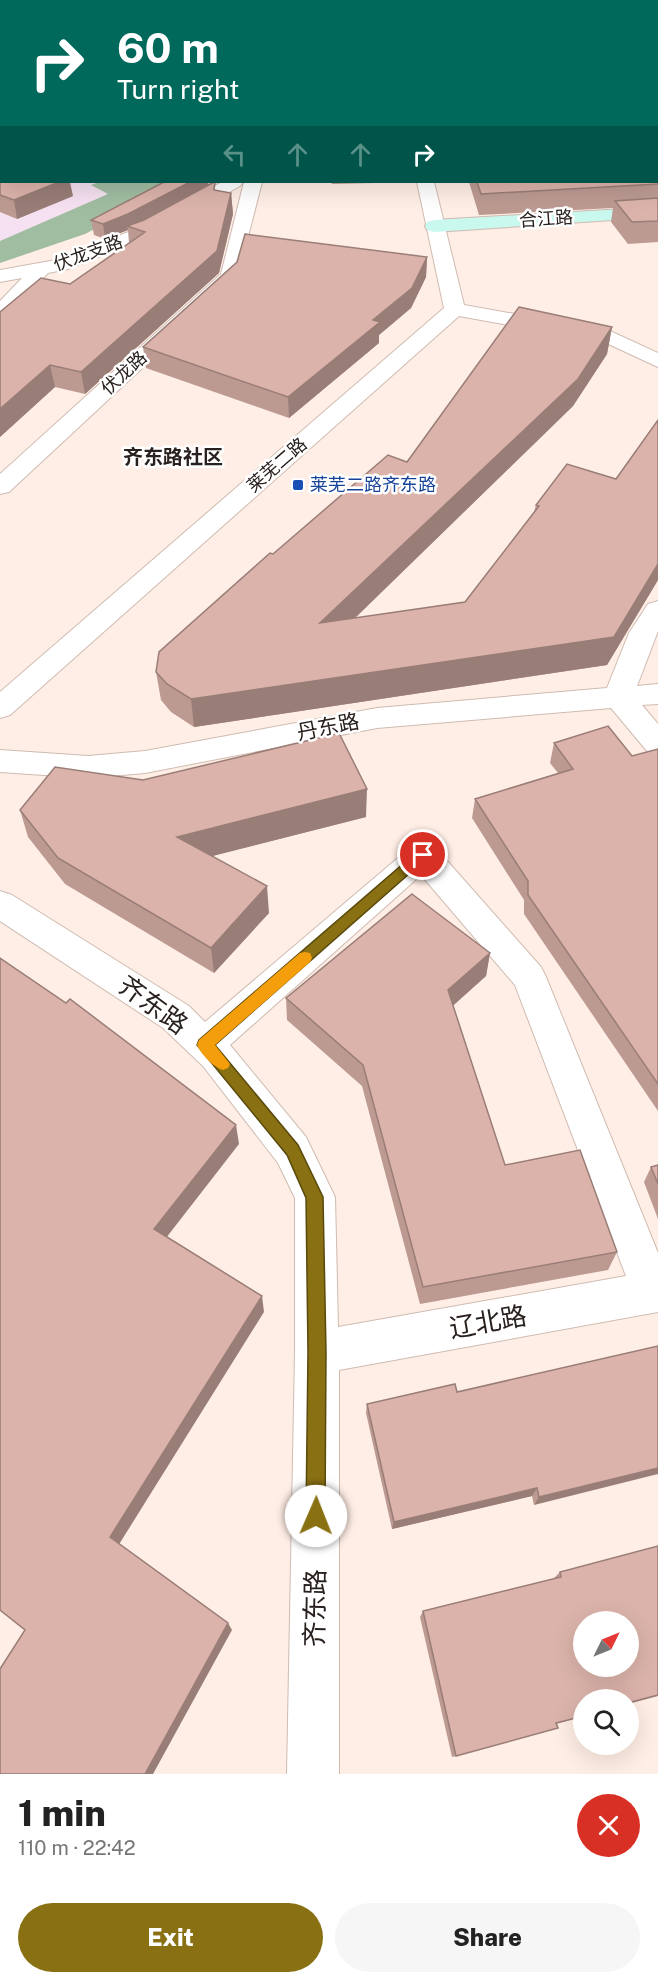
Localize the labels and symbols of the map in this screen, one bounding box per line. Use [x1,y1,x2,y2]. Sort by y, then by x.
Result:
street label: 合江路 [518,206,574,231]
street label: 伏龙支路 [50,230,125,275]
street label: 伏龙路 [97,347,151,399]
street label: 莱芜二路 [243,433,311,496]
district label: 齐东路社区 [123,445,223,469]
place label: 莱芜二路齐东路 [310,474,436,495]
marker: 莱芜二路齐东路 [291,478,305,492]
street label: 丹东路 [295,708,361,745]
pin [397,829,448,880]
street label: 齐东路 [113,969,194,1040]
street label: 辽北路 [447,1299,529,1344]
position arrow [284,1484,348,1548]
street label: 齐东路 [298,1569,331,1647]
north arrow [573,1611,639,1677]

